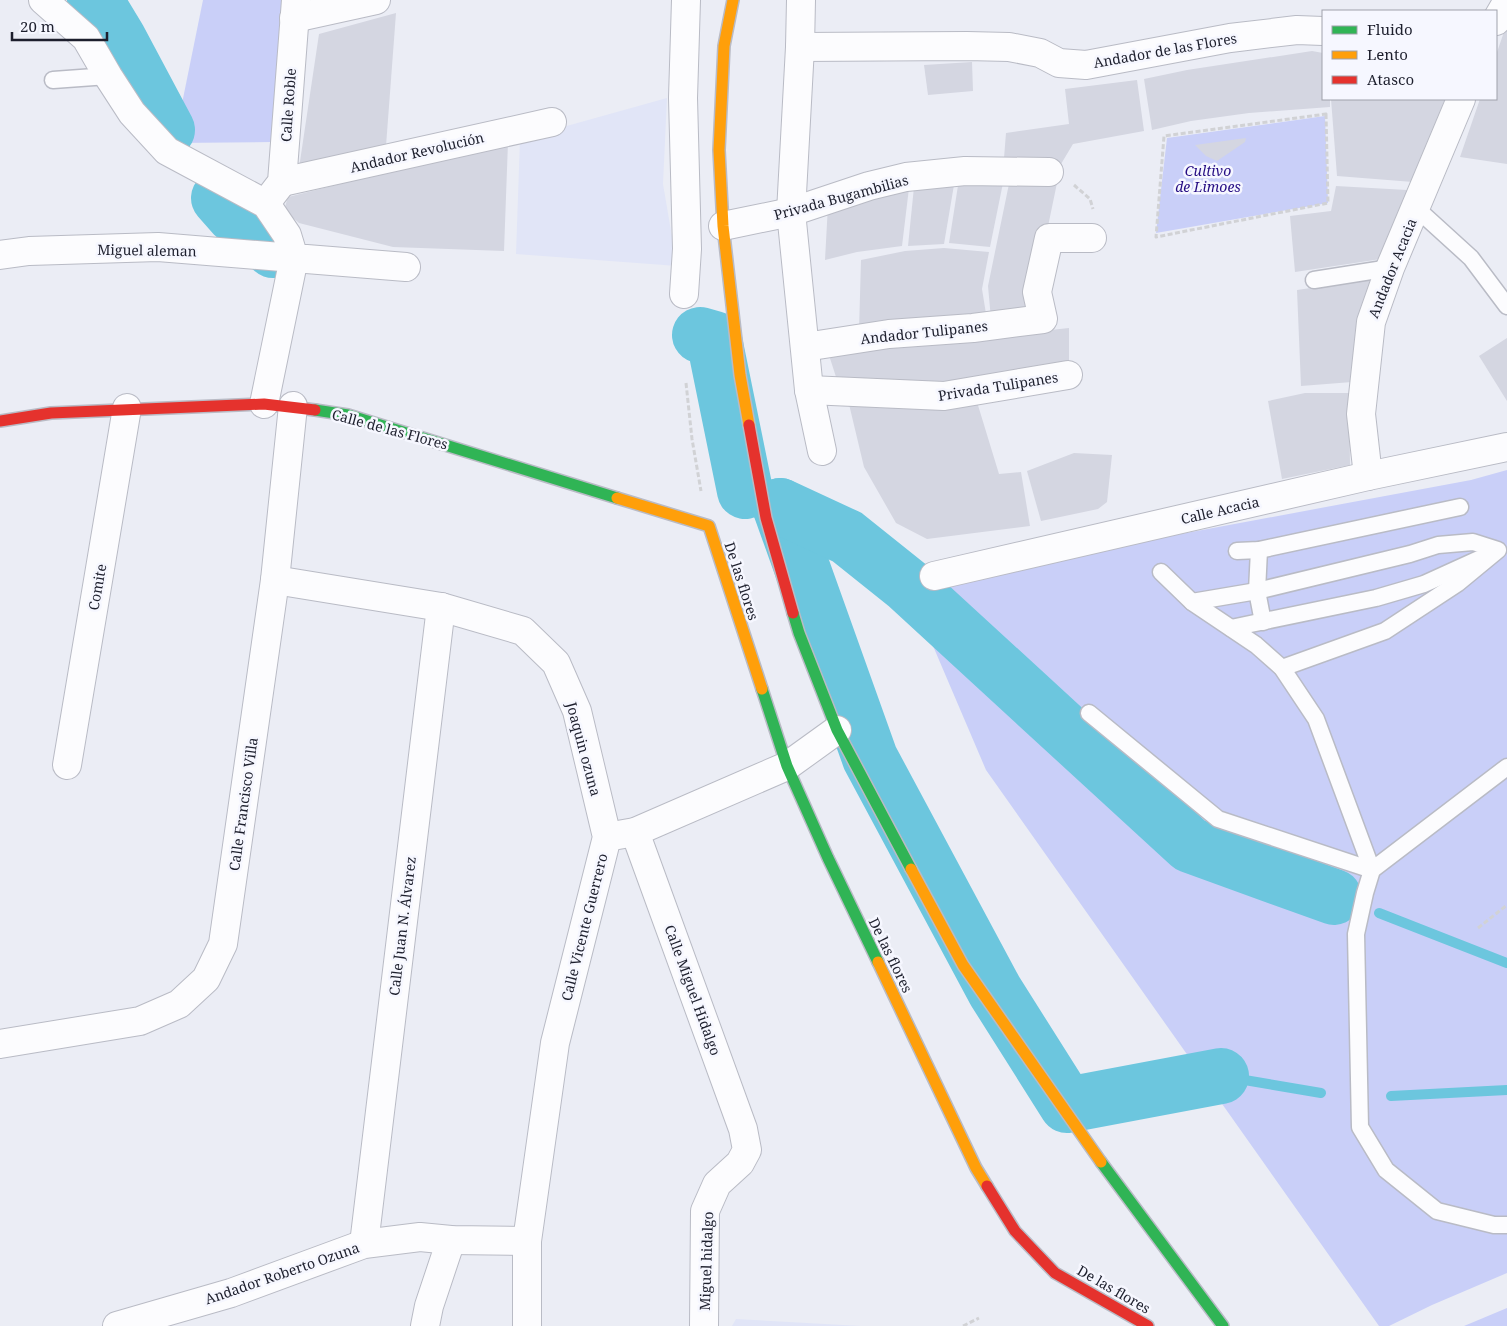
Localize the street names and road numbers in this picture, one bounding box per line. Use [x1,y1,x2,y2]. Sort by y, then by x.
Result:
street label: Andador de las Flores [1092,28,1238,72]
street label: Calle Roble [276,67,300,143]
street label: Andador Revolución [348,127,486,177]
street label: Privada Bugambilias [772,170,910,224]
street label: Andador Acacia [1363,215,1421,321]
street label: Miguel aleman [97,240,197,260]
street label: Andador Tulipanes [859,316,989,348]
street label: Privada Tulipanes [937,367,1059,405]
street label: Calle de las Flores [330,404,450,454]
street label: Calle Acacia [1179,492,1261,528]
street label: De las flores [720,539,764,623]
street label: Comite [84,562,110,612]
street label: Joaquin ozuna [562,699,606,798]
street label: Calle Francisco Villa [224,736,262,872]
street label: Calle Vicente Guerrero [556,851,612,1003]
street label: Calle Juan N. Álvarez [384,855,420,997]
street label: De las flores [865,914,917,996]
street label: Calle Miguel Hidalgo [661,922,725,1058]
street label: Miguel hidalgo [695,1211,717,1311]
street label: Andador Roberto Ozuna [202,1238,362,1308]
street label: De las flores [1074,1260,1154,1318]

